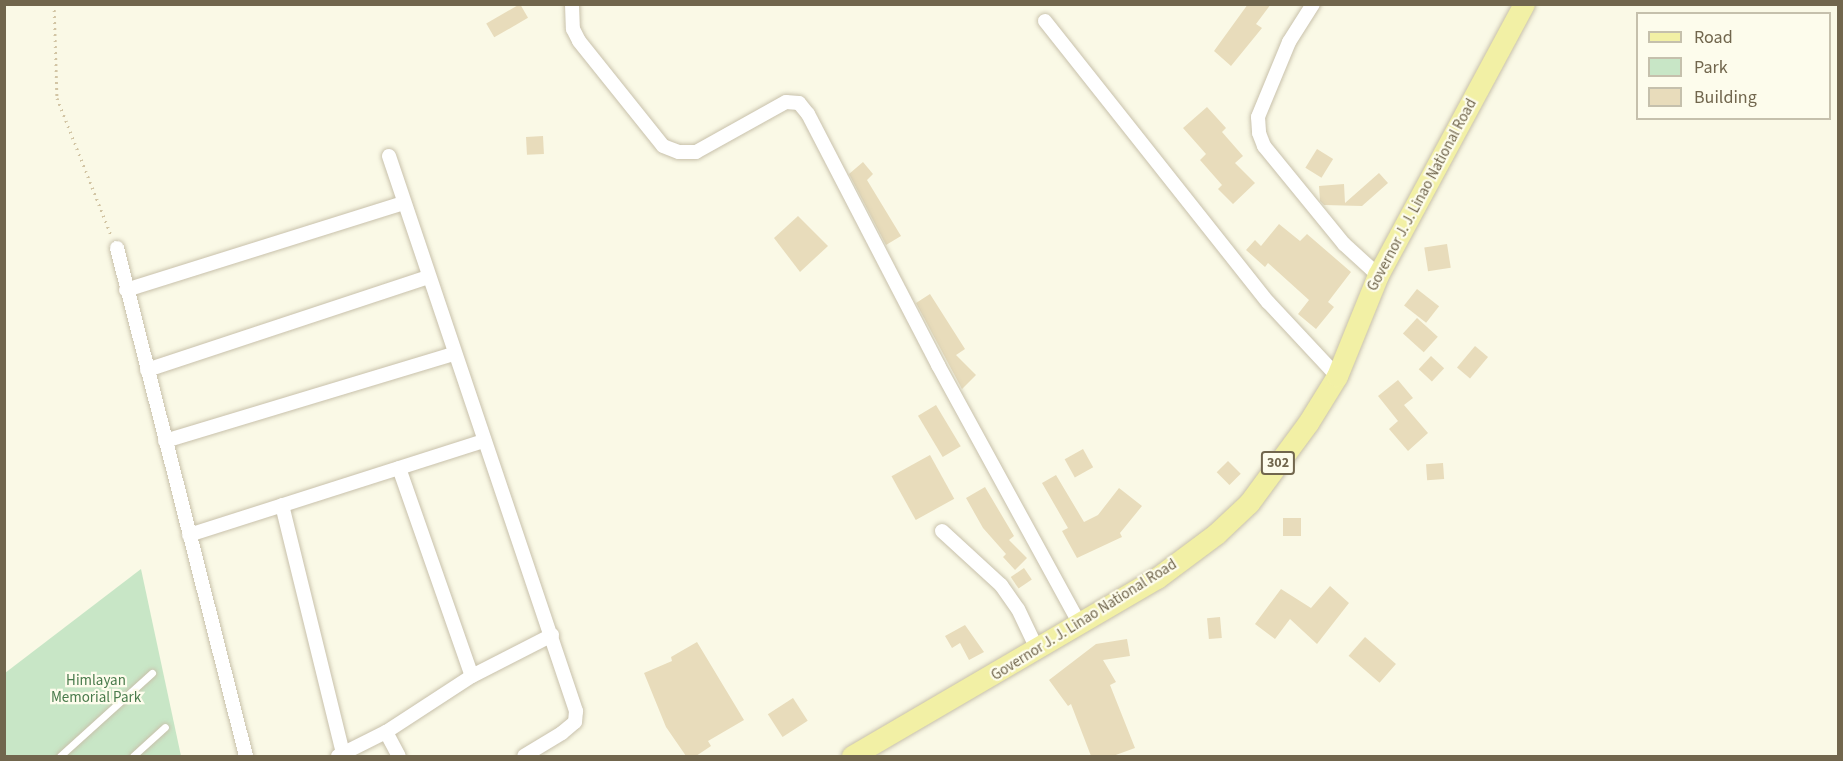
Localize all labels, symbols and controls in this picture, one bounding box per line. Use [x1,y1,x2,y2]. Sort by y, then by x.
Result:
legend [1636,12,1831,120]
text: Road [1694,25,1733,50]
text: Park [1694,55,1728,80]
text: Building [1694,85,1757,110]
street label: Governor J. J. Linao National Road [1364,96,1480,294]
road number: 302 [1260,452,1296,474]
street label: Governor J. J. Linao National Road [988,555,1180,685]
park label: Himlayan Memorial Park [51,671,141,706]

